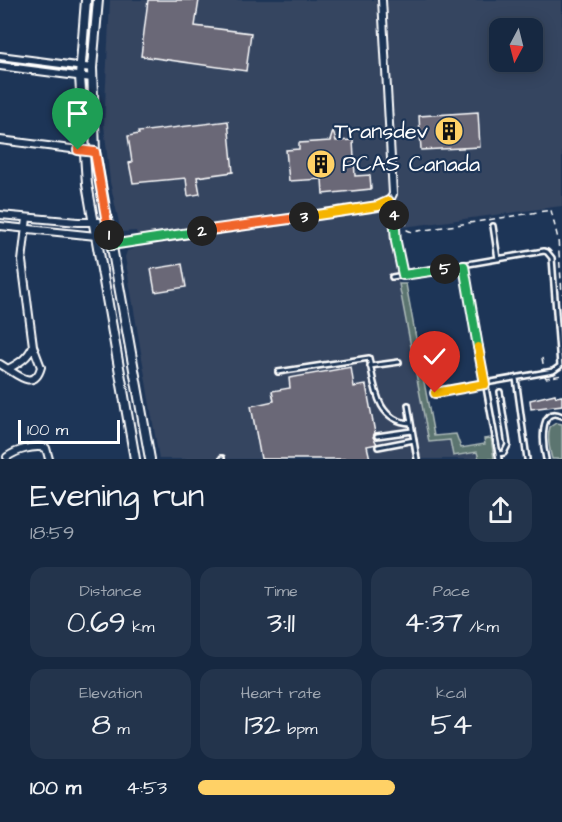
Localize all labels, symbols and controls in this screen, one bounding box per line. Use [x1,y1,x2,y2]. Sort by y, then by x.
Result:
north arrow [489,18,543,72]
map controls [489,18,543,72]
pin [52,88,103,150]
icon: arrive [61,97,94,130]
building icon: Transdev [433,115,465,147]
place label: Transdev [334,116,429,147]
building icon: PCAS Canada [305,148,337,180]
place label: PCAS Canada [342,149,480,180]
pin: 4 [379,200,409,230]
pin: 3 [289,202,319,232]
text: 4 [389,204,399,226]
text: 3 [300,206,308,228]
pin: 2 [187,216,217,246]
pin: 1 [94,220,124,250]
text: 2 [197,220,207,242]
text: 1 [108,224,110,246]
pin: 5 [430,254,460,284]
text: 5 [439,258,451,280]
pin [409,331,460,393]
icon: check [418,340,451,373]
scale bar [18,417,120,444]
text: 100 m [27,419,68,441]
text: Evening run [30,473,204,519]
button: share [469,479,532,542]
text: 18:59 [30,519,74,547]
text: Distance [80,580,142,602]
text: Time [264,580,298,602]
text: Pace [433,580,470,602]
text: 0.69 [67,602,126,644]
text: 3:11 [267,602,295,644]
text: 4:37 [404,602,463,644]
text: km [126,616,155,638]
text: /km [463,616,499,638]
text: Elevation [79,682,142,704]
text: Heart rate [241,682,321,704]
text: kcal [436,682,467,704]
text: 8 [92,704,111,746]
text: 132 [244,704,281,746]
text: 54 [430,704,472,746]
text: m [111,718,130,740]
text: bpm [281,718,318,740]
text: 100 m [30,774,81,802]
text: 4:53 [126,774,167,802]

